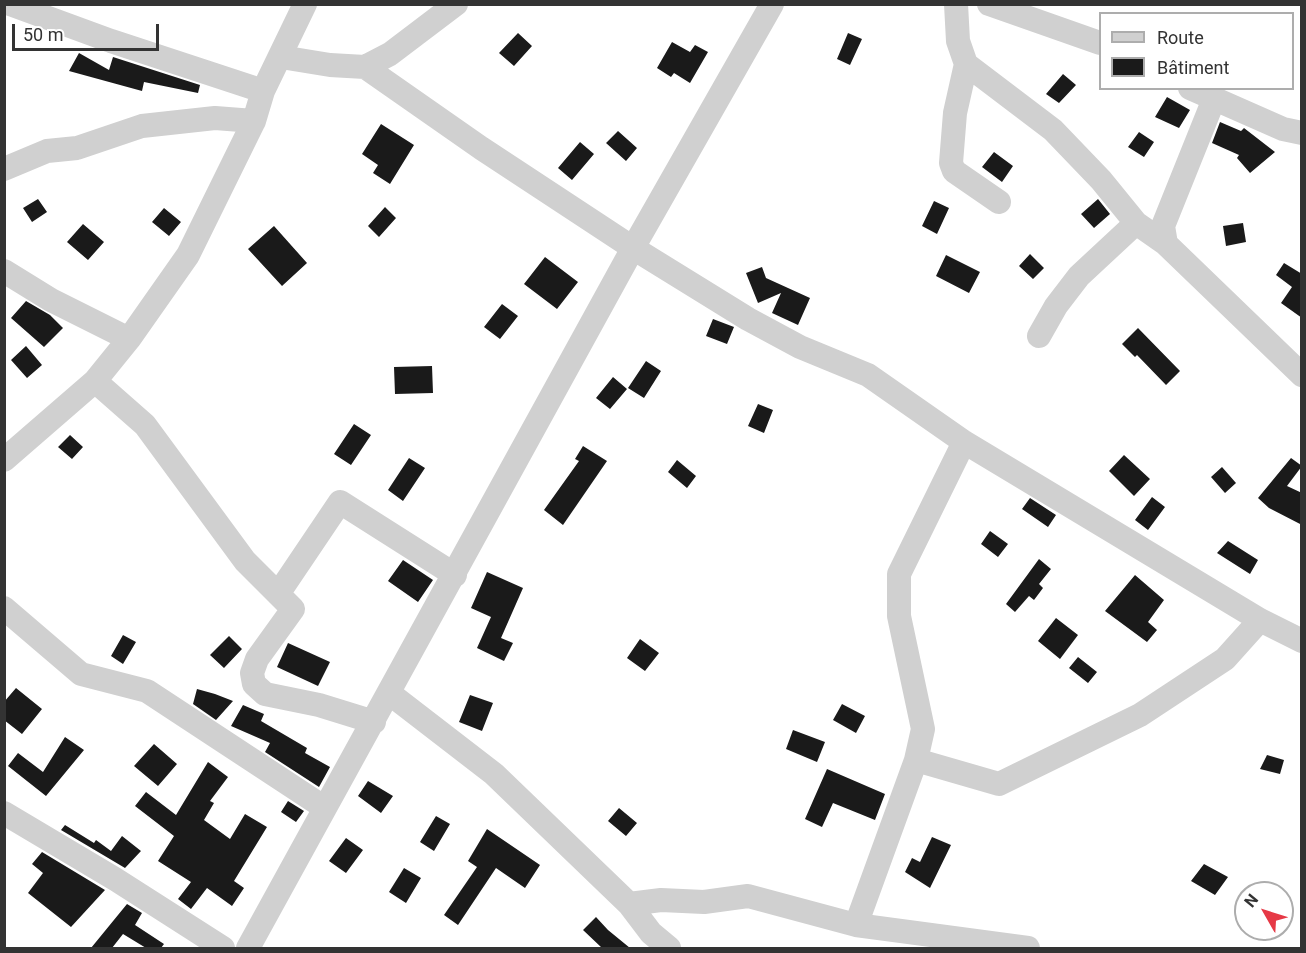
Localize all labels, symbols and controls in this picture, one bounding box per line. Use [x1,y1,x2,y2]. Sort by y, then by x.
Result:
scale bar [15,12,162,50]
legend [1099,12,1294,90]
text: 50 m [23,24,63,45]
text: Route [1157,27,1204,48]
text: Bâtiment [1157,57,1229,78]
north arrow [1234,881,1294,941]
text: N [1240,890,1262,911]

